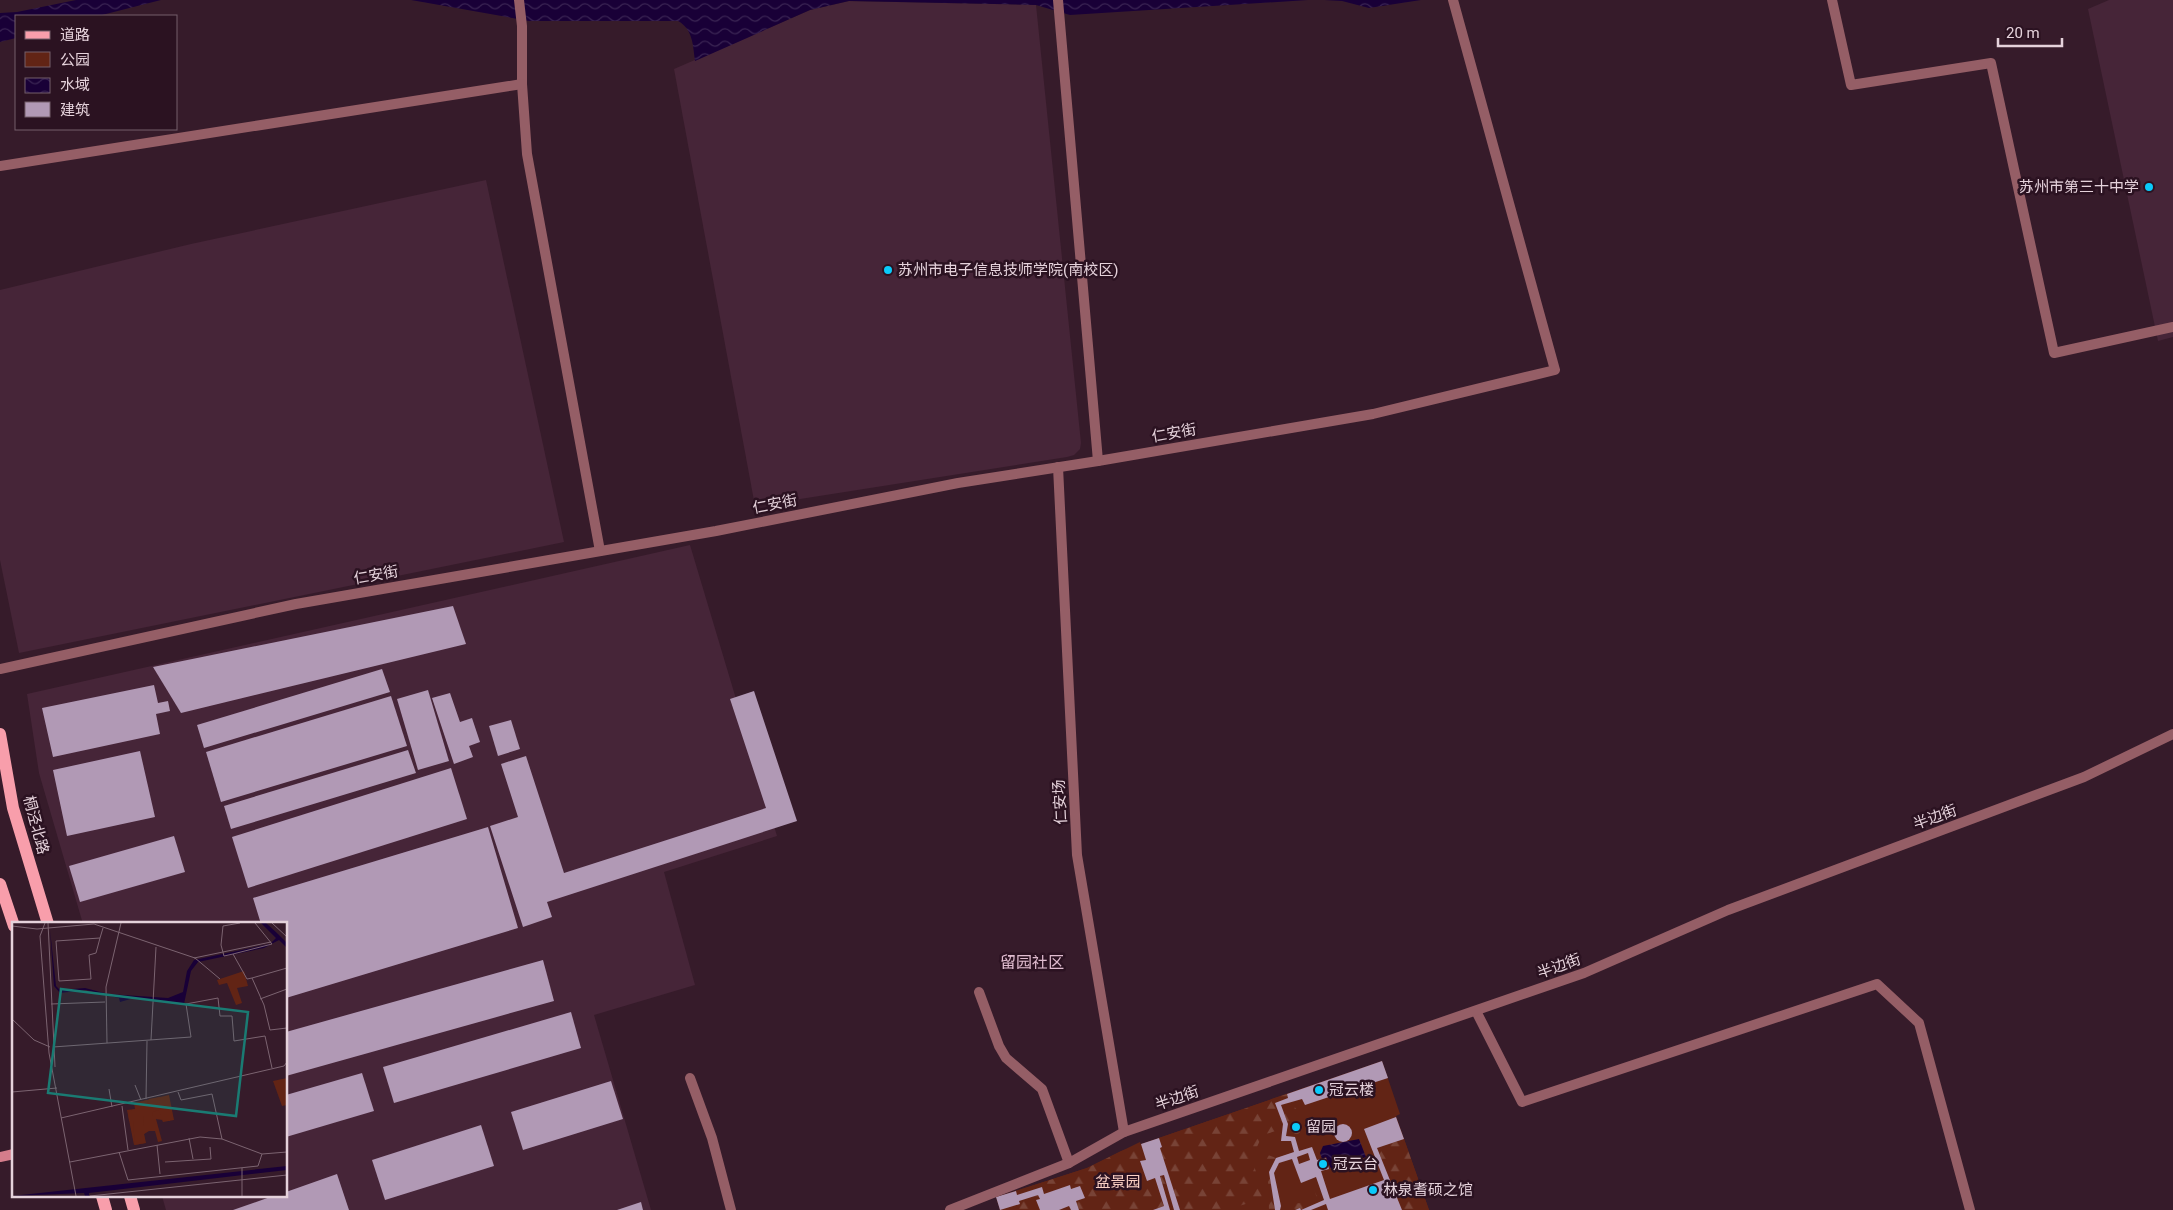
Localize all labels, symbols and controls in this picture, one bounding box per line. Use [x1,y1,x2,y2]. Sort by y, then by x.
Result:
legend [15,15,178,130]
scale bar [1998,15,2062,47]
text: 20 m [2006,24,2040,42]
text: 道路 [60,26,90,44]
text: 公园 [60,51,90,69]
text: 水域 [60,76,90,94]
text: 建筑 [60,101,90,119]
place label: 苏州市第三十中学 [2019,178,2139,196]
marker: 苏州市第三十中学 [2143,181,2155,193]
place label: 苏州市电子信息技师学院(南校区) [898,261,1118,279]
marker: 苏州市电子信息技师学院(南校区) [882,264,894,276]
street label: 仁安街 [1150,420,1198,446]
street label: 仁安街 [751,491,799,517]
street label: 仁安街 [352,562,400,588]
street label: 仁安场 [1050,779,1070,825]
street label: 桐泾北路 [20,794,52,856]
street label: 半边街 [1911,801,1959,833]
inset map [12,922,288,1198]
street label: 半边街 [1535,950,1583,982]
district label: 留园社区 [1000,953,1064,972]
place label: 冠云楼 [1329,1081,1374,1099]
street label: 半边街 [1153,1082,1201,1114]
marker: 冠云楼 [1313,1084,1325,1096]
place label: 留园 [1306,1118,1336,1136]
marker: 留园 [1290,1121,1302,1133]
place label: 冠云台 [1333,1155,1378,1173]
marker: 冠云台 [1317,1158,1329,1170]
park label: 盆景园 [1095,1173,1141,1191]
place label: 林泉耆硕之馆 [1383,1181,1473,1199]
marker: 林泉耆硕之馆 [1367,1184,1379,1196]

